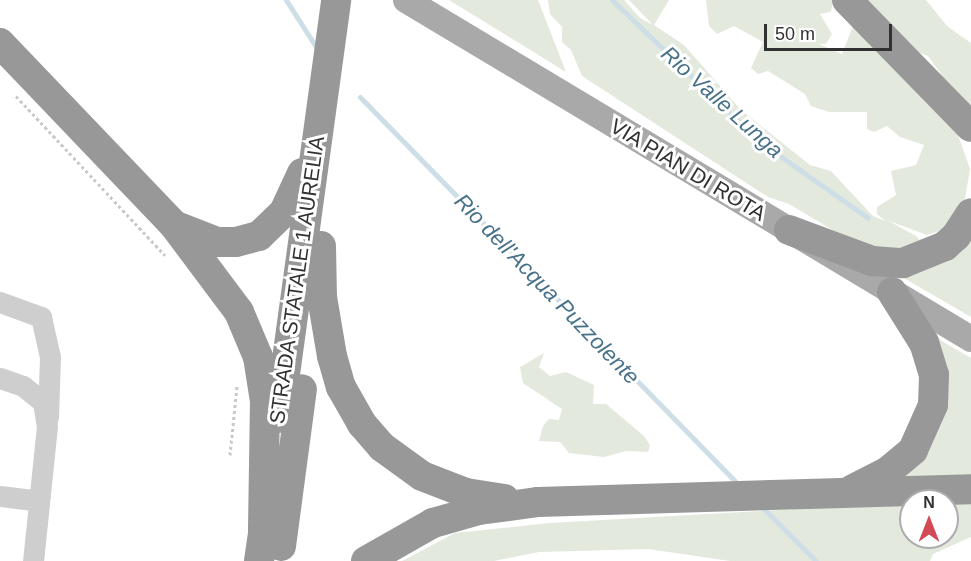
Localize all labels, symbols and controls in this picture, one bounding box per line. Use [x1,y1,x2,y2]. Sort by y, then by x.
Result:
scale bar [767,12,894,50]
text: 50 m [775,24,815,44]
water label: Rio Valle Lunga [656,40,788,164]
street label: VIA PIAN DI ROTA [605,113,771,227]
street label: STRADA STATALE 1 AURELIA [264,133,330,427]
water label: Rio dell'Acqua Puzzolente [449,188,645,390]
north arrow [899,489,959,549]
text: N [923,494,935,511]

